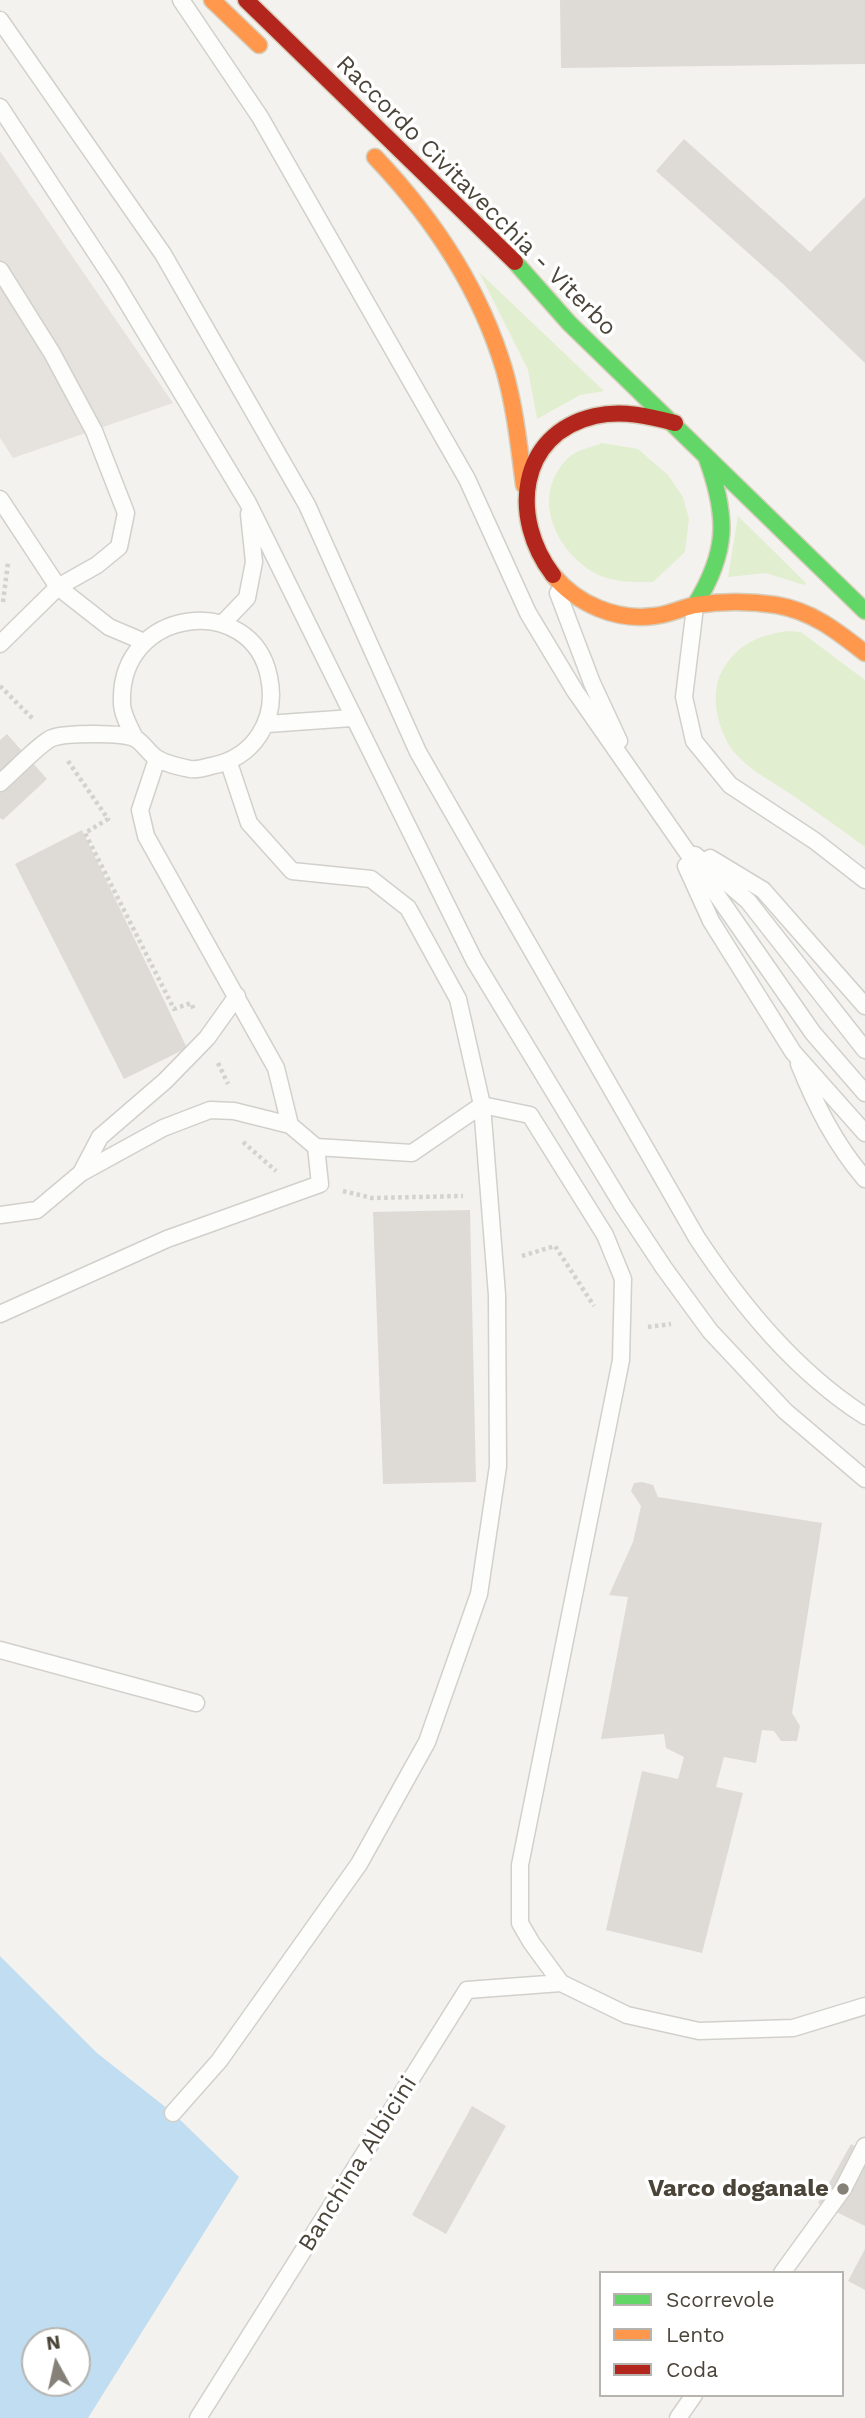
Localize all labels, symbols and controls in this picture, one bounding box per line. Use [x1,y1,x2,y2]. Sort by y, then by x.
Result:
street label: Raccordo Civitavecchia - Viterbo [330,50,622,342]
street label: Banchina Albicini [293,2071,423,2257]
place label: Varco doganale [648,2175,829,2203]
marker: Varco doganale [835,2181,851,2197]
legend [599,2271,844,2397]
text: Scorrevole [666,2287,775,2312]
text: Lento [666,2322,725,2347]
north arrow [21,2327,91,2397]
text: N [45,2330,62,2355]
text: Coda [666,2357,718,2382]

